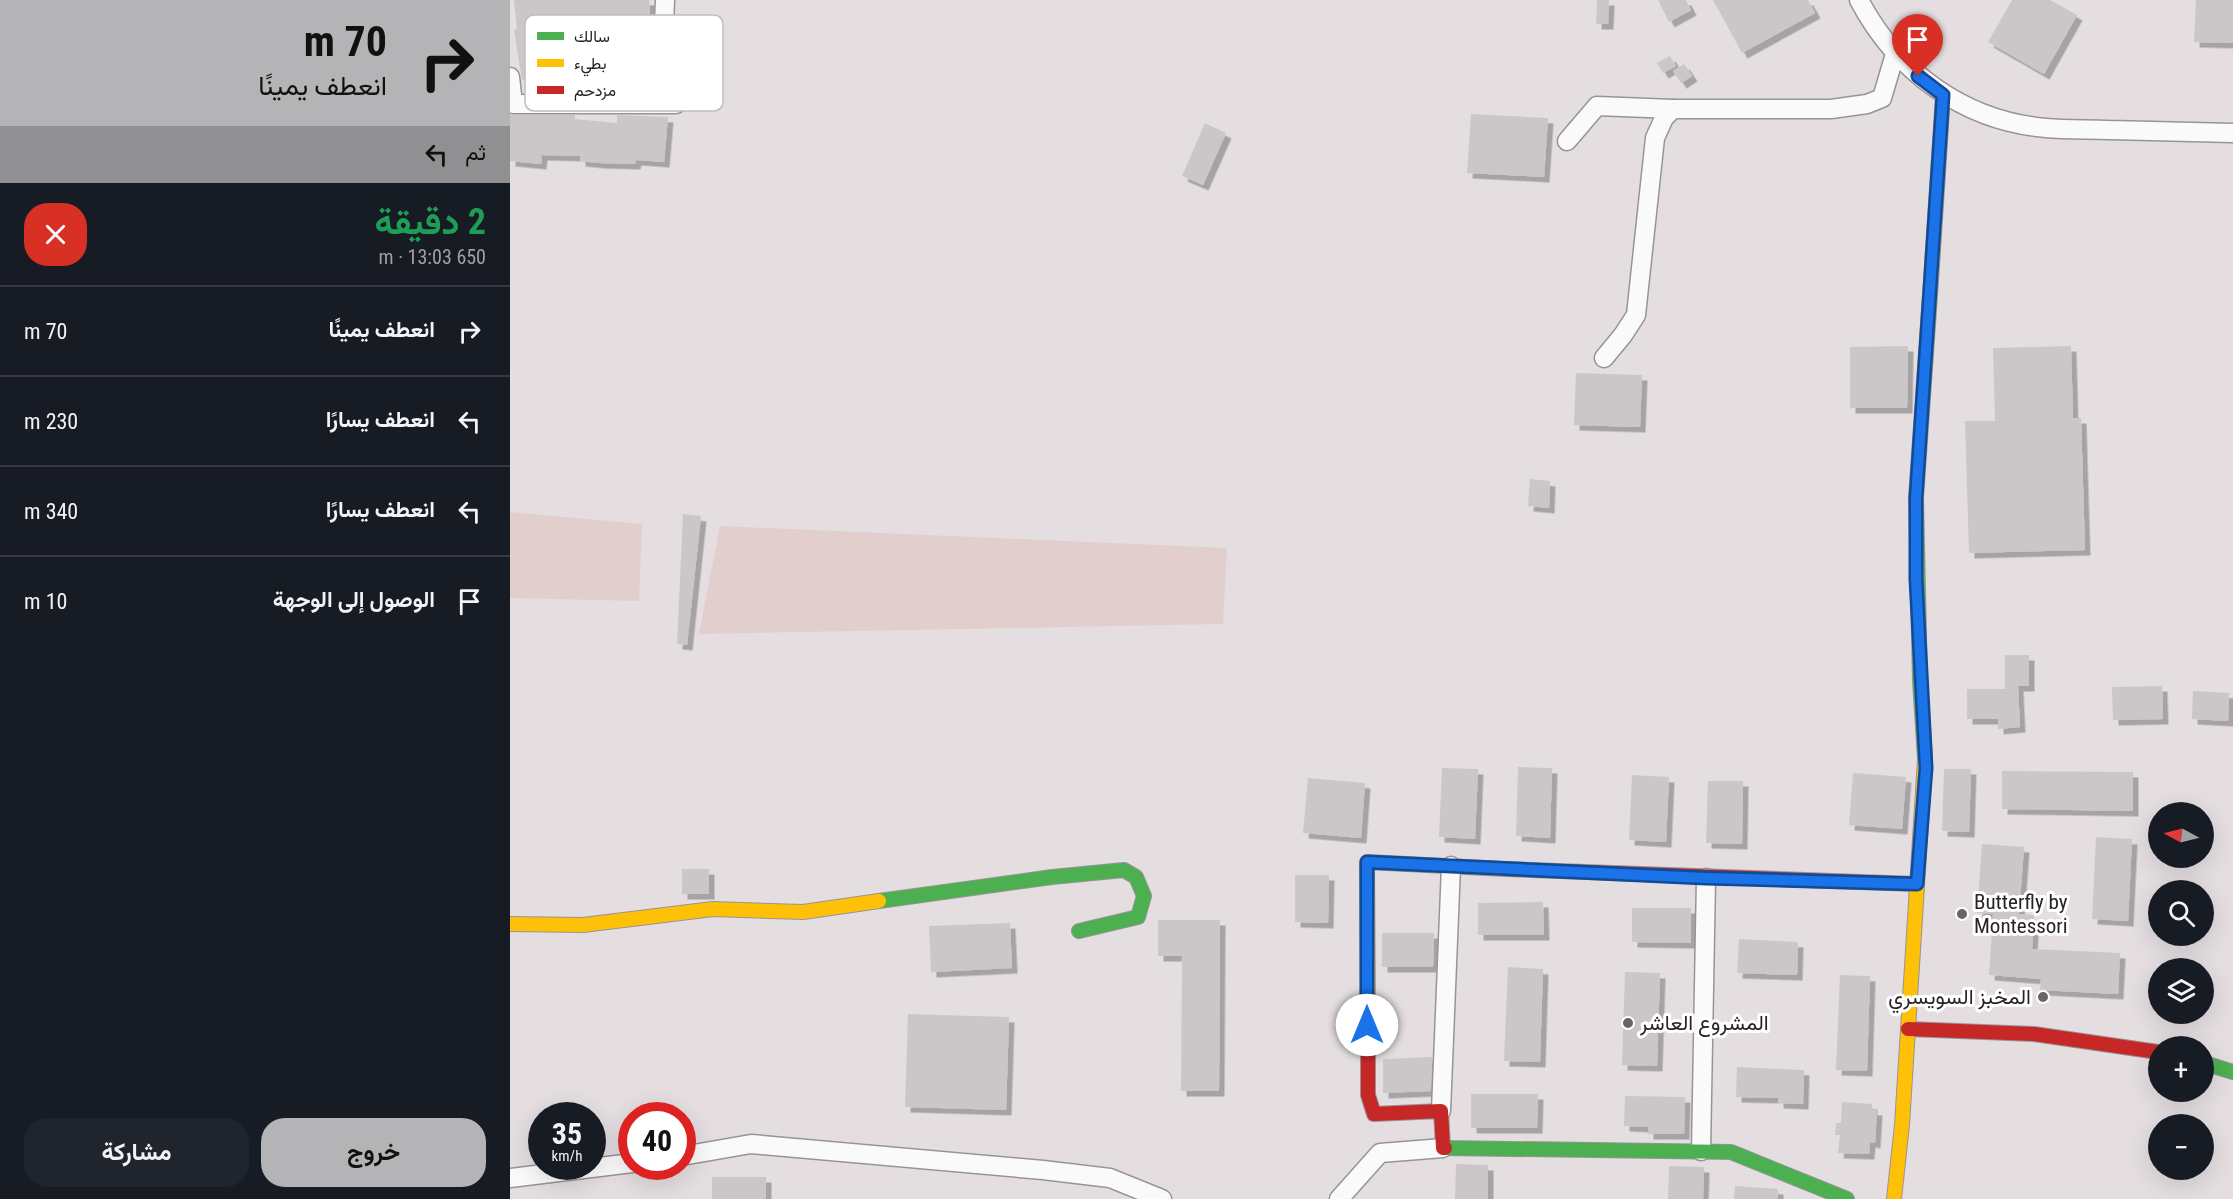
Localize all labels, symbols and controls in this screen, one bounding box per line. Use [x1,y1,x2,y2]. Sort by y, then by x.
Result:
pin [1892,14,1943,76]
legend [525,15,723,111]
text: 70 m [304,17,387,66]
icon: arrive [1901,23,1934,56]
icon: right [408,24,486,102]
text: سالك [574,27,610,46]
text: بطيء [574,54,606,77]
text: انعطف يمينًا [258,70,387,102]
text: مزدحم [574,81,616,101]
icon: left [420,138,453,171]
text: ثم [465,140,486,165]
text: 2 دقيقة [375,201,486,243]
button: close [24,203,87,266]
text: 650 m · 13:03 [379,245,486,269]
icon: right [453,315,486,348]
text: انعطف يمينًا [329,317,435,342]
text: 70 m [24,319,67,344]
icon: left [453,405,486,438]
text: انعطف يسارًا [326,407,435,432]
text: 230 m [24,409,78,434]
icon: left [453,495,486,528]
text: انعطف يسارًا [326,497,435,522]
text: 340 m [24,499,78,524]
icon: arrive [453,585,486,618]
text: الوصول إلى الوجهة [273,587,435,612]
text: 10 m [24,589,67,614]
north arrow [2148,802,2214,868]
map controls [2148,802,2214,1180]
button: search [2148,880,2214,946]
place label: Butterfly by Montessori [1974,890,2068,938]
marker: Butterfly by Montessori [1955,907,1969,921]
button: layers [2148,958,2214,1024]
place label: المخبز السويسري [1888,985,2031,1014]
marker: المخبز السويسري [2036,990,2050,1004]
position arrow [1335,993,1399,1057]
place label: المشروع العاشر [1639,1011,1769,1037]
marker: المشروع العاشر [1621,1016,1635,1030]
button: + [2148,1036,2214,1102]
speed limit sign: 40 [618,1102,696,1180]
button: − [2148,1114,2214,1180]
text: 35 [552,1116,582,1151]
button: مشاركة [24,1118,249,1187]
button: خروج [261,1118,486,1187]
text: km/h [552,1147,582,1165]

